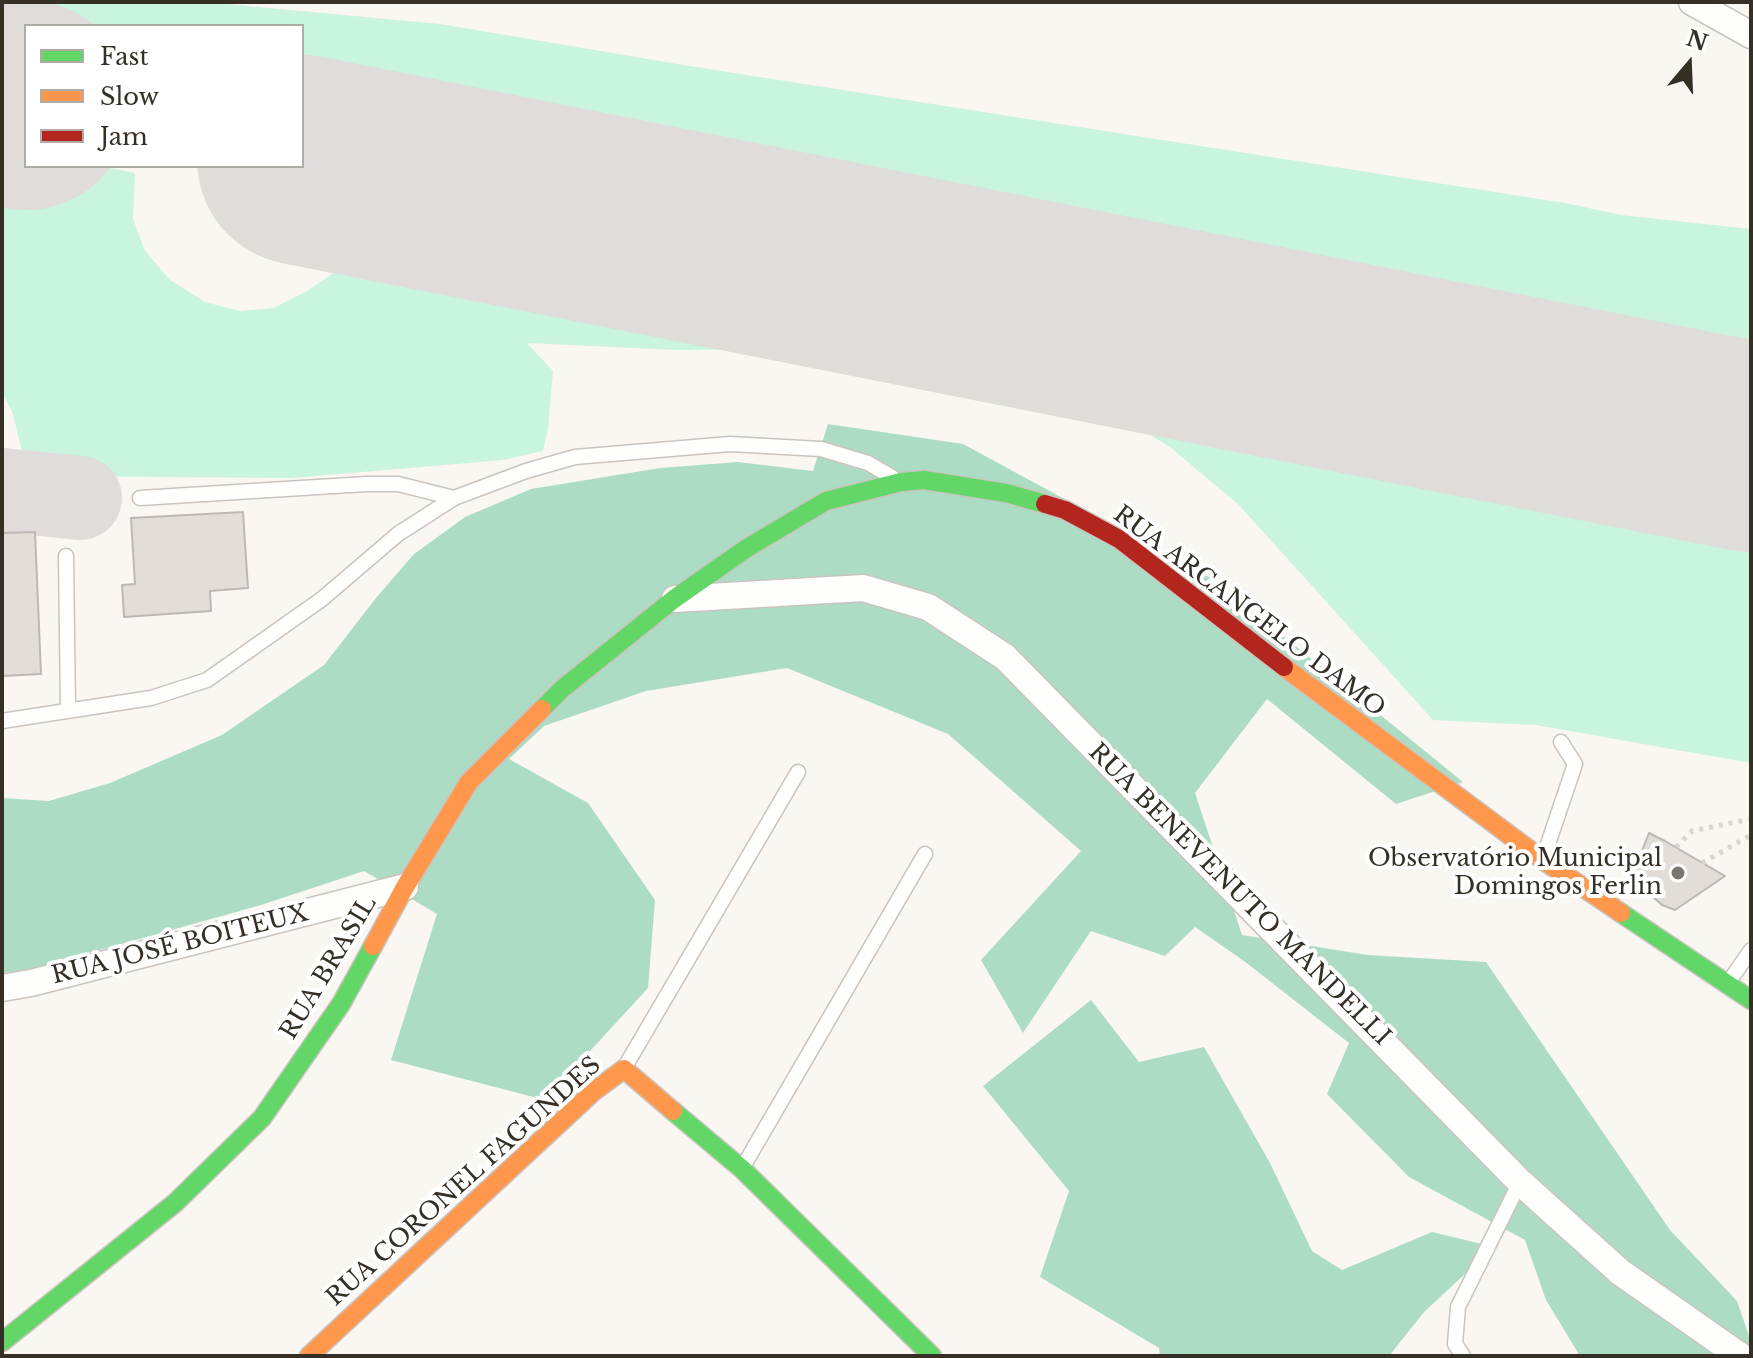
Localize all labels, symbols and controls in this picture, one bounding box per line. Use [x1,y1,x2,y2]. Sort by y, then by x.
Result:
legend [24,24,304,168]
north arrow [1649,24,1729,104]
text: N [1683,25,1711,57]
text: Fast [100,42,148,71]
text: Slow [100,82,159,111]
text: Jam [100,122,148,151]
street label: RUA ARCANGELO DAMO [1108,500,1390,724]
street label: RUA BENEVENUTO MANDELLI [1082,738,1396,1052]
place label: Observatório Municipal Domingos Ferlin [1368,845,1662,901]
marker: Observatório Municipal Domingos Ferlin [1669,864,1687,882]
street label: RUA BRASIL [275,891,383,1045]
street label: RUA JOSÉ BOITEUX [49,899,311,991]
street label: RUA CORONEL FAGUNDES [321,1051,607,1313]

